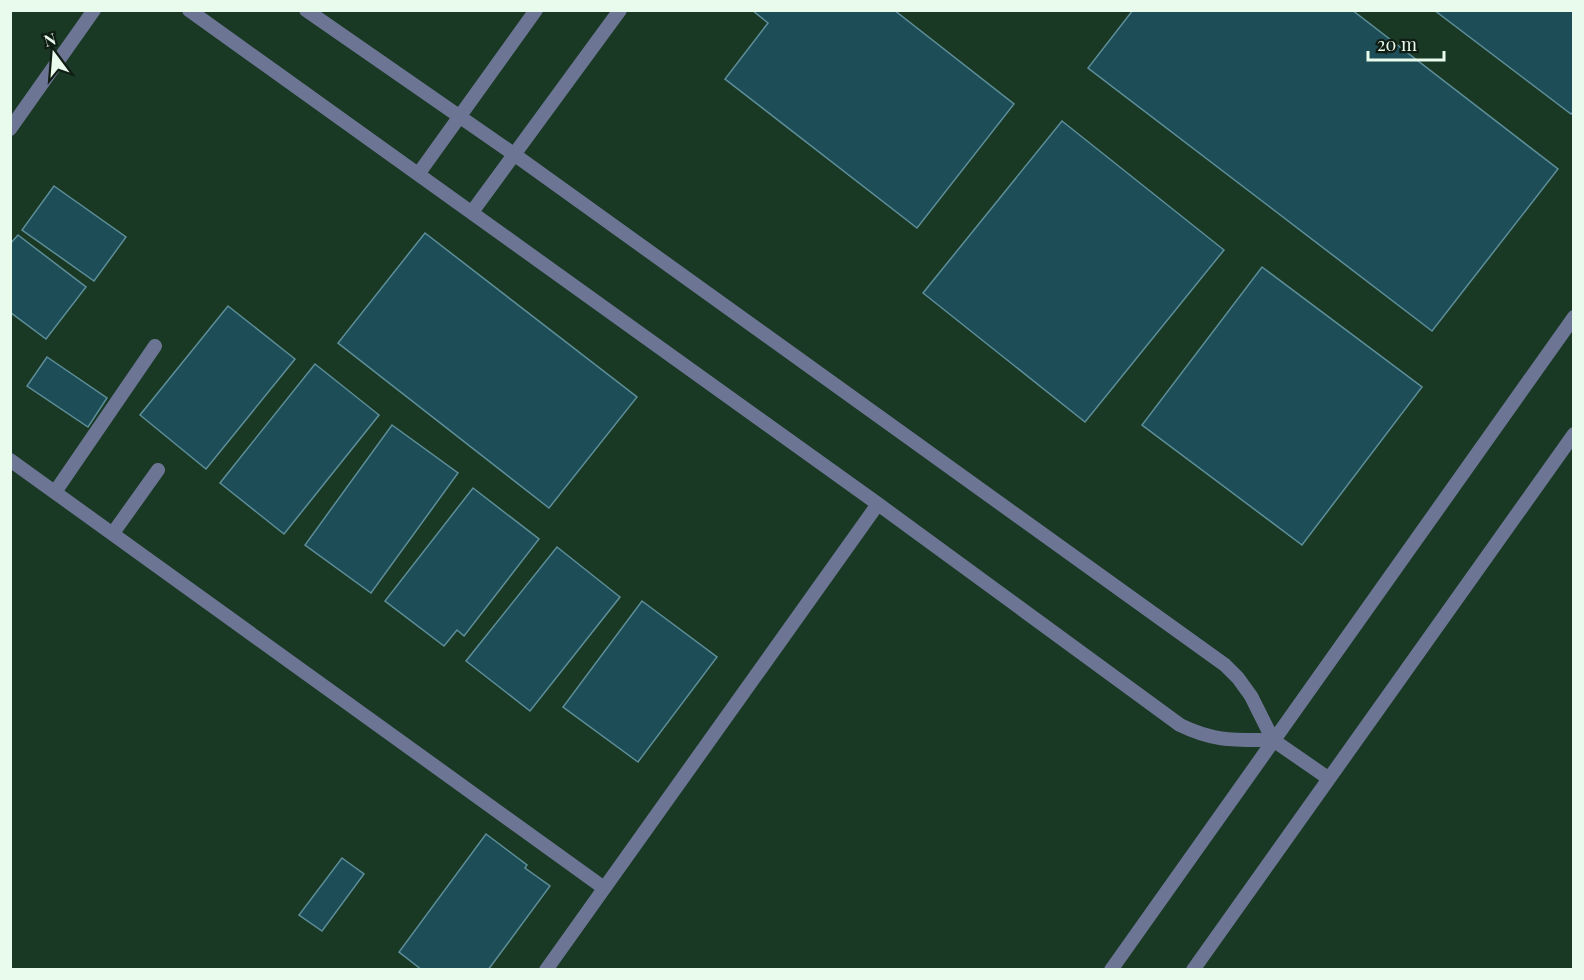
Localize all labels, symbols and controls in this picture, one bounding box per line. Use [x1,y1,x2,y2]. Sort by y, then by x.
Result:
north arrow [24,24,84,84]
scale bar [1368,24,1444,62]
text: N [41,27,59,51]
text: 20 m [1377,32,1417,56]

